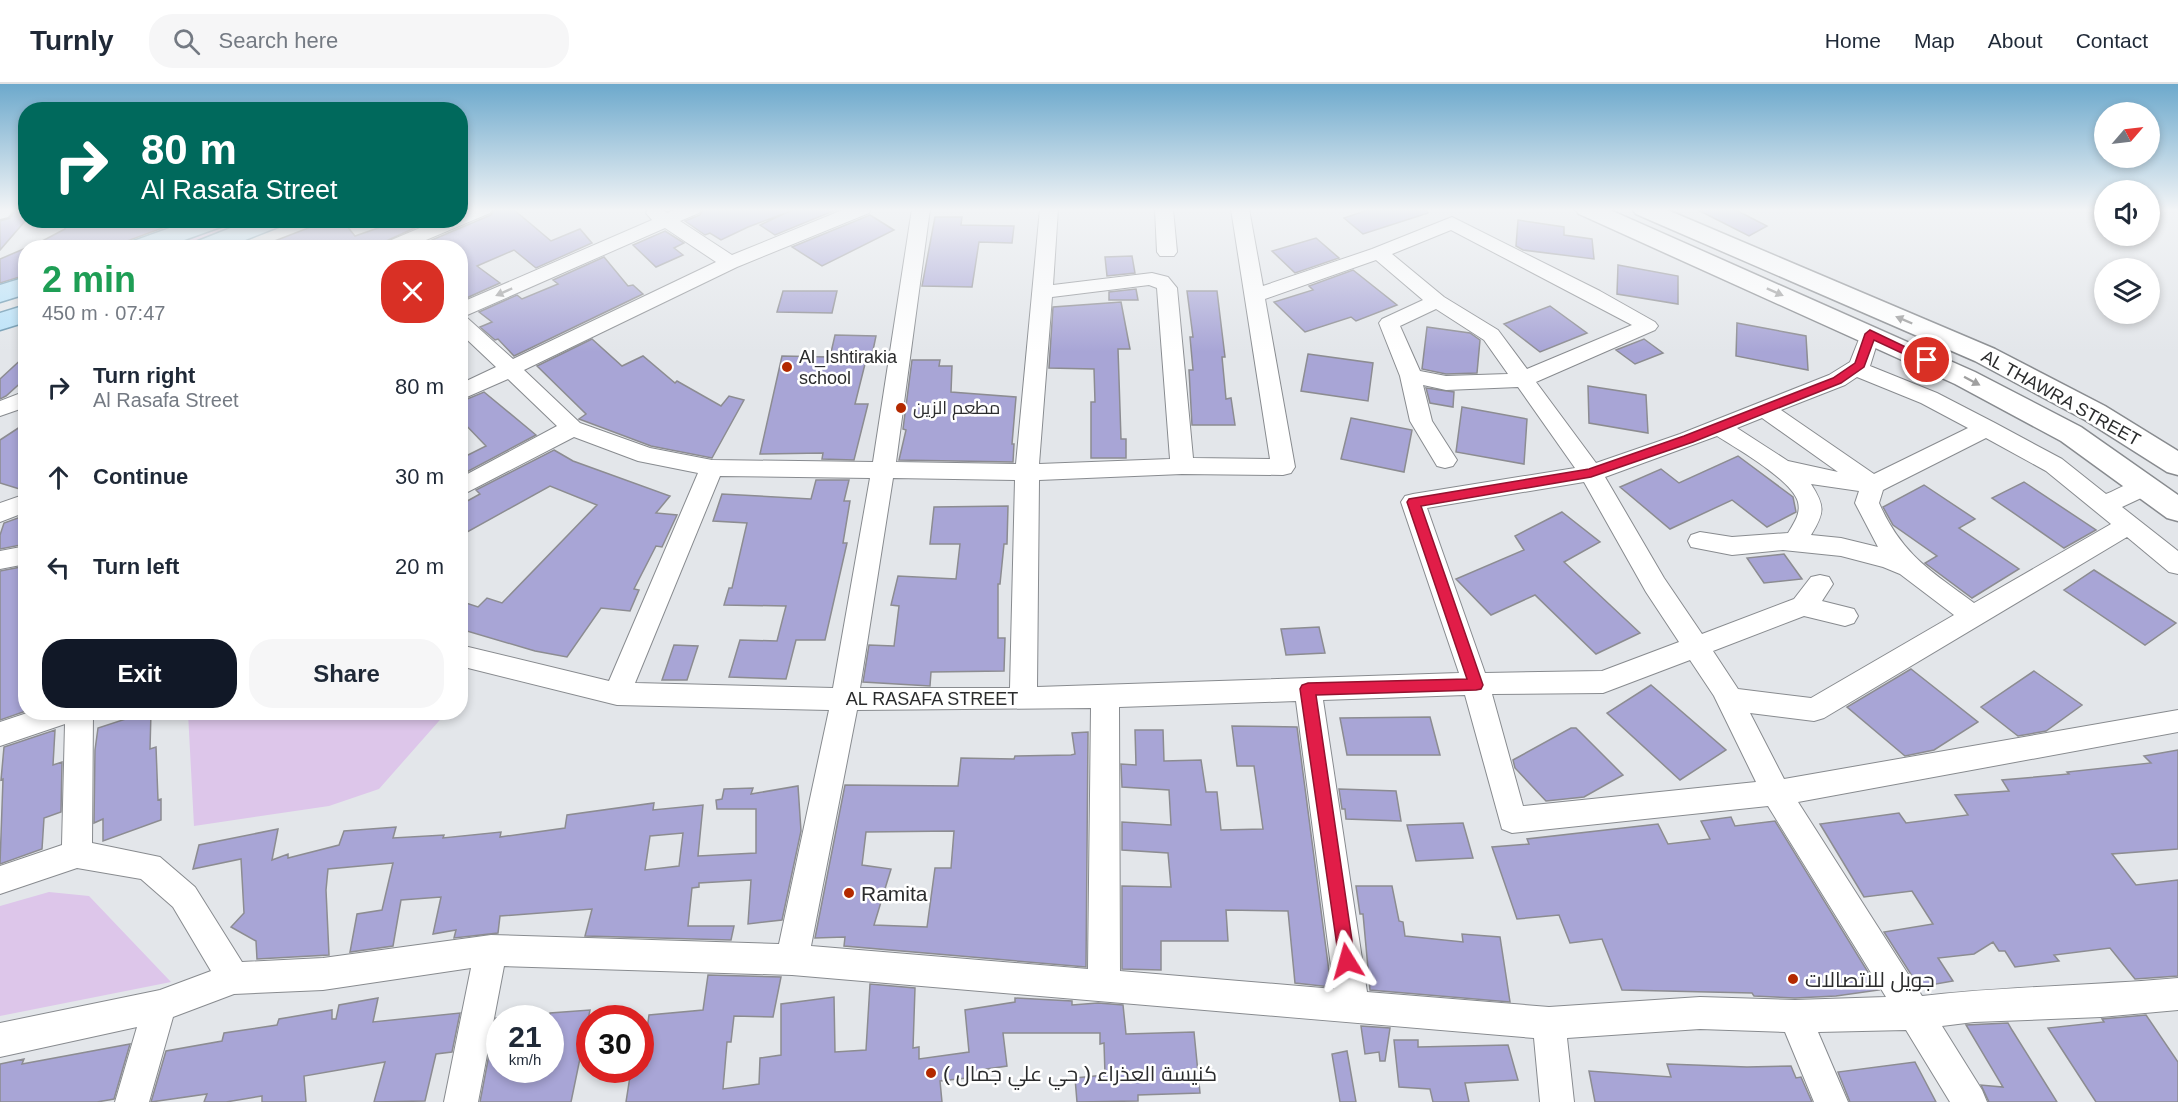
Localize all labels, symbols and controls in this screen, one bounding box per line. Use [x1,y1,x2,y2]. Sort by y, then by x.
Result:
search box [149,14,569,68]
text: Turnly [30,25,113,56]
icon: search [170,25,203,58]
text: Search here [218,28,338,53]
text: Home [1825,29,1881,52]
text: Map [1914,29,1955,52]
text: About [1988,29,2043,52]
text: Contact [2076,29,2148,52]
north arrow [2094,102,2160,168]
map controls [2094,102,2160,324]
icon: right [42,126,120,204]
text: 80 m [141,126,237,173]
text: Al Rasafa Street [141,175,338,205]
button: sound [2094,180,2160,246]
button: layers [2094,258,2160,324]
text: 2 min [42,259,136,300]
button: close [381,260,444,323]
one-way arrow [495,288,513,298]
one-way arrow [1766,288,1784,297]
text: 450 m · 07:47 [42,302,165,324]
one-way arrow [1895,315,1913,324]
pin [1901,334,1952,385]
icon: arrive [1910,343,1943,376]
street label: AL THAWRA STREET [1978,346,2144,450]
place label: Al_Ishtirakia school [799,347,898,388]
marker: Al_Ishtirakia school [780,360,794,374]
text: Turn right [93,363,195,388]
icon: right [42,371,75,404]
text: 80 m [395,374,444,399]
one-way arrow [1963,376,1980,386]
text: Al Rasafa Street [93,389,239,411]
place label: مطعم الزين [913,398,1000,420]
marker: مطعم الزين [894,401,908,415]
icon: ahead [42,461,75,494]
text: Continue [93,464,188,489]
text: 30 m [395,464,444,489]
icon: left [42,551,75,584]
text: Turn left [93,554,179,579]
text: 20 m [395,554,444,579]
button: Exit [42,639,237,708]
button: Share [249,639,444,708]
street label: AL RASAFA STREET [846,689,1018,709]
place label: Ramita [861,882,928,905]
marker: Ramita [842,886,856,900]
position arrow [1315,929,1379,993]
place label: جويل للاتصالات [1805,968,1935,993]
marker: جويل للاتصالات [1786,972,1800,986]
speed limit sign: 30 [576,1005,654,1083]
text: 21 [508,1020,542,1053]
text: km/h [509,1051,541,1068]
place label: كنيسة العذراء ( حي علي جمال ) [943,1062,1217,1090]
marker: كنيسة العذراء ( حي علي جمال ) [924,1066,938,1080]

